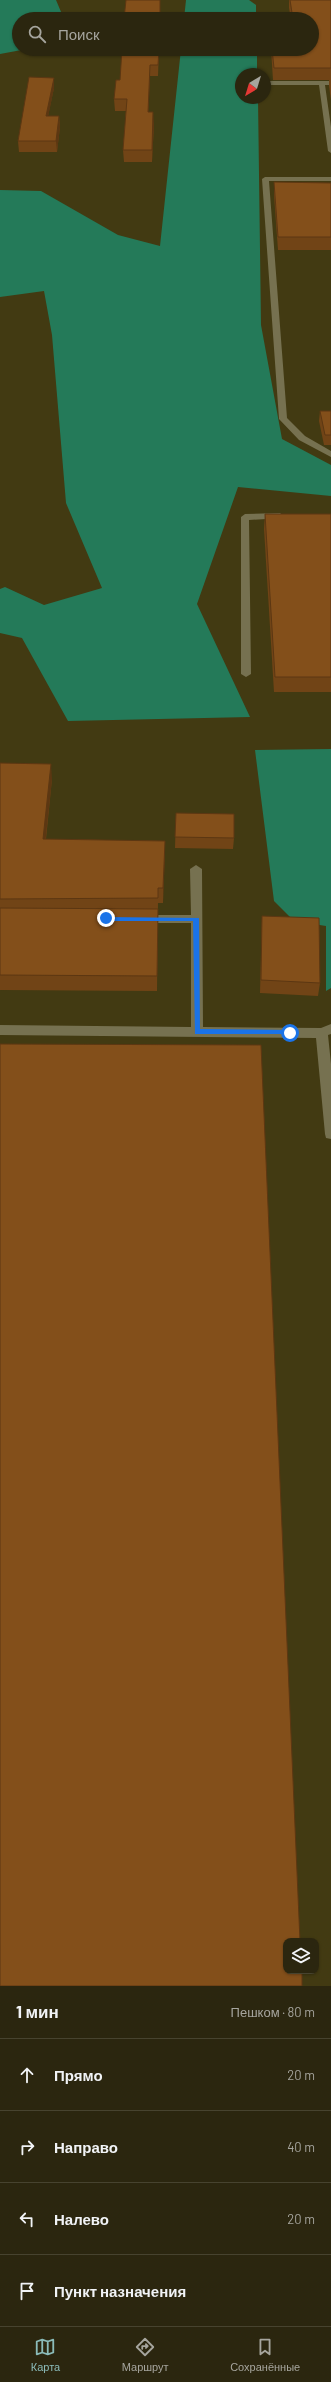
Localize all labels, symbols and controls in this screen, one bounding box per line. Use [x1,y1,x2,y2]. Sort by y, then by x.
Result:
search box [12,12,319,56]
icon: search [26,23,48,45]
text: Поиск [58,25,100,43]
north arrow [235,68,271,104]
route end [97,909,115,927]
route start [281,1024,299,1042]
map controls [283,1938,319,1974]
button: layers [283,1938,319,1974]
text: 1 мин [16,2001,59,2021]
text: Пешком · 80 m [231,2004,315,2020]
icon: ahead [16,2064,38,2086]
text: Прямо [54,2066,103,2084]
text: 20 m [287,2067,315,2083]
icon: right [16,2136,38,2158]
text: Направо [54,2138,118,2156]
text: 40 m [287,2139,315,2155]
icon: left [16,2208,38,2230]
text: Налево [54,2210,109,2228]
text: 20 m [287,2211,315,2227]
icon: arrive [16,2280,38,2302]
text: Пункт назначения [54,2282,186,2300]
tab: Карта [31,2336,60,2373]
tab: Маршрут [122,2336,169,2373]
tab: Сохранённые [230,2336,300,2373]

